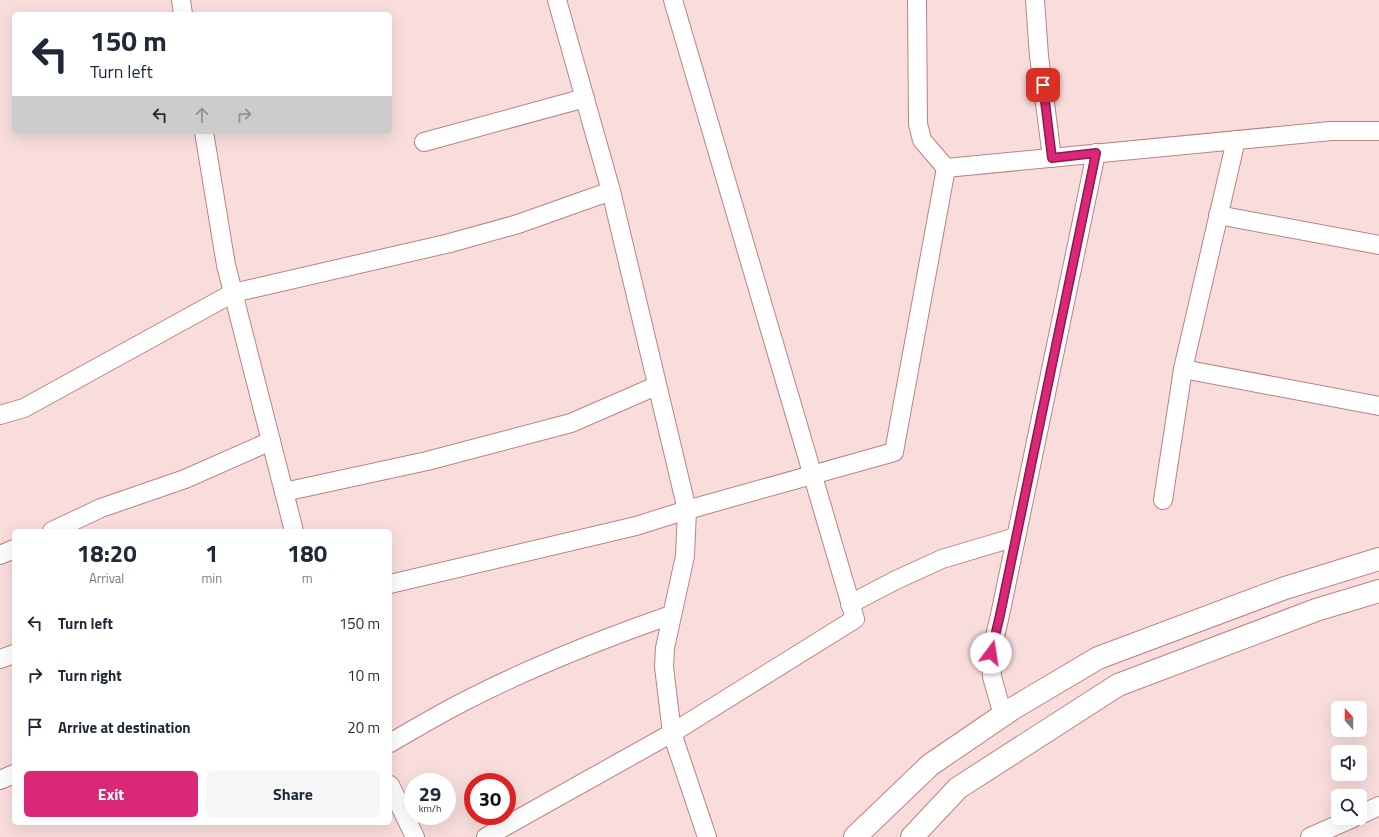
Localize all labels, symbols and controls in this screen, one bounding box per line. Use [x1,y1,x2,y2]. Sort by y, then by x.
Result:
text: 150 m [90,19,167,62]
icon: left [24,28,76,80]
text: Turn left [90,58,153,85]
pin [1026,68,1060,102]
icon: arrive [1032,74,1054,96]
icon: left [149,104,171,126]
icon: ahead [191,104,213,126]
icon: right [233,104,255,126]
text: 18:20 [77,535,137,571]
text: 1 [205,535,219,571]
text: 180 [287,535,327,571]
text: Arrival [89,568,124,588]
text: min [201,568,222,588]
text: m [302,568,313,588]
icon: left [24,612,46,634]
text: Turn left [58,612,113,635]
text: 150 m [339,612,380,635]
position arrow [970,632,1012,674]
icon: right [24,664,46,686]
text: Turn right [58,664,122,687]
text: 10 m [347,664,380,687]
north arrow [1331,701,1367,737]
map controls [1331,701,1367,825]
icon: arrive [24,716,46,738]
text: Arrive at destination [58,716,191,739]
text: 20 m [347,716,380,739]
button: sound [1331,745,1367,781]
button: Exit [24,771,198,817]
button: Share [206,771,380,817]
speed limit sign: 30 [464,773,516,825]
text: 29 [419,778,441,809]
button: search [1331,789,1367,825]
text: km/h [419,801,441,816]

